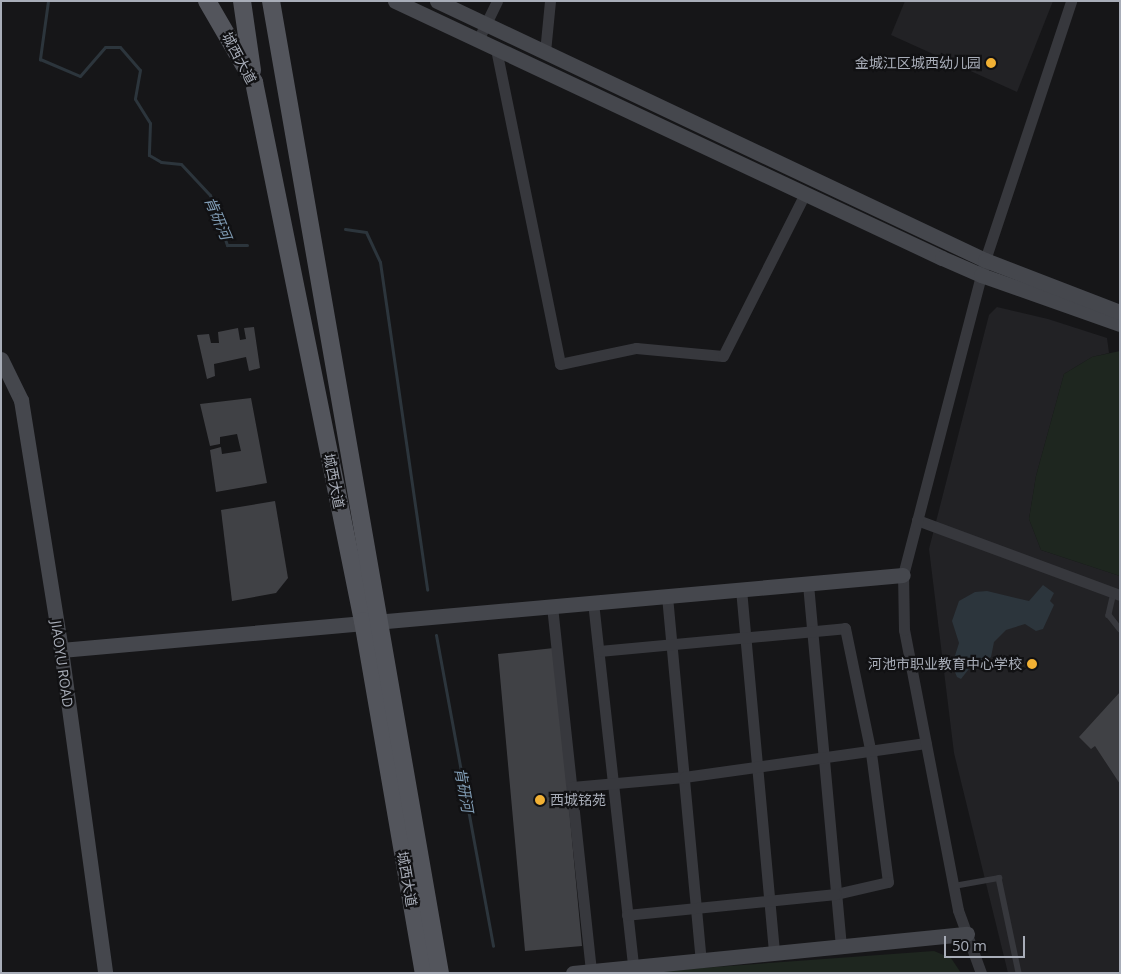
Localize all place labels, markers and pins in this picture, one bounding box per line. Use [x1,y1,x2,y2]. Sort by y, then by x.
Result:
place label: 金城江区城西幼儿园 [855,55,981,71]
marker: 金城江区城西幼儿园 [985,57,997,69]
place label: 河池市职业教育中心学校 [868,656,1022,672]
marker: 河池市职业教育中心学校 [1026,658,1038,670]
place label: 西城铭苑 [550,792,606,808]
marker: 西城铭苑 [534,794,546,806]

